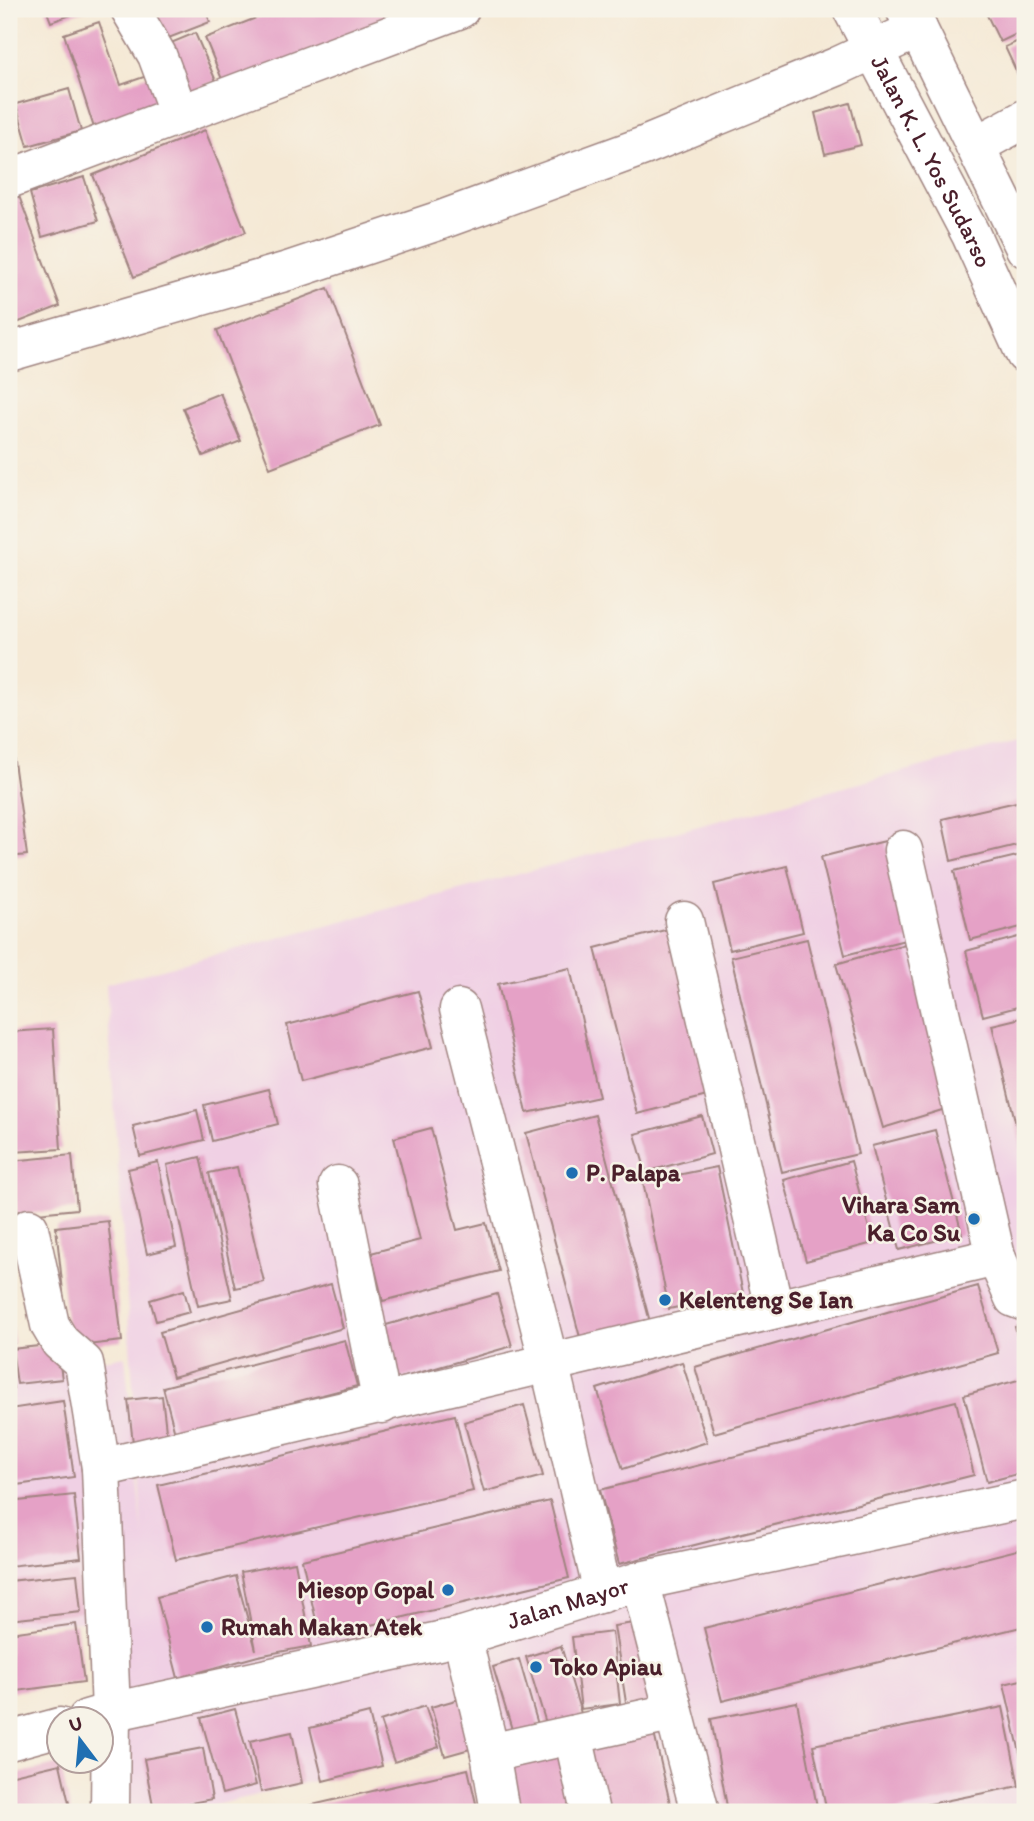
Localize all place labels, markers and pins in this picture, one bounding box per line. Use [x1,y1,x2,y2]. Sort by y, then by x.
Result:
place label: P. Palapa [586,1158,681,1188]
marker: P. Palapa [564,1165,580,1181]
place label: Vihara Sam Ka Co Su [842,1190,961,1247]
marker: Vihara Sam Ka Co Su [966,1211,982,1227]
place label: Kelenteng Se Ian [679,1285,853,1315]
marker: Kelenteng Se Ian [657,1292,673,1308]
place label: Miesop Gopal [297,1575,434,1605]
marker: Miesop Gopal [440,1582,456,1598]
place label: Rumah Makan Atek [221,1612,423,1641]
marker: Rumah Makan Atek [199,1619,215,1635]
place label: Toko Apiau [549,1652,663,1682]
marker: Toko Apiau [528,1659,544,1675]

